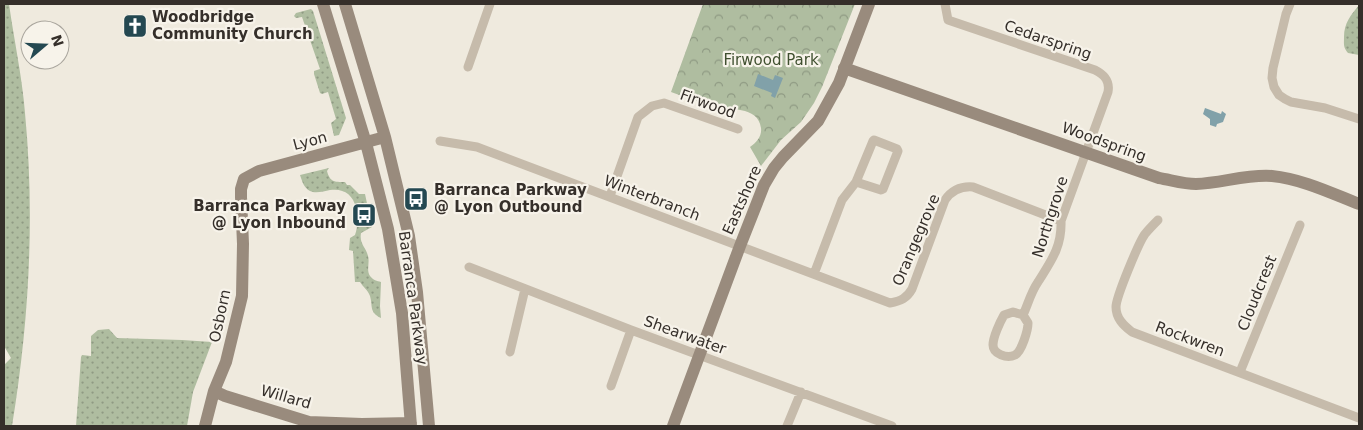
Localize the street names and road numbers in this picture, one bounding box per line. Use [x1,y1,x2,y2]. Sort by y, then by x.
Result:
street label: Cedarspring [1002,17,1094,63]
street label: Firwood [678,86,738,122]
street label: Woodspring [1059,118,1149,166]
street label: Lyon [291,128,329,154]
street label: Eastshore [719,163,765,237]
street label: Winterbranch [601,171,703,225]
street label: Northgrove [1028,174,1072,260]
street label: Orangegrove [889,191,943,289]
street label: Barranca Parkway [395,230,431,366]
street label: Cloudcrest [1234,252,1280,333]
street label: Osborn [206,288,234,344]
street label: Shearwater [641,312,729,359]
street label: Rockwren [1153,318,1227,360]
street label: Willard [259,381,313,413]

